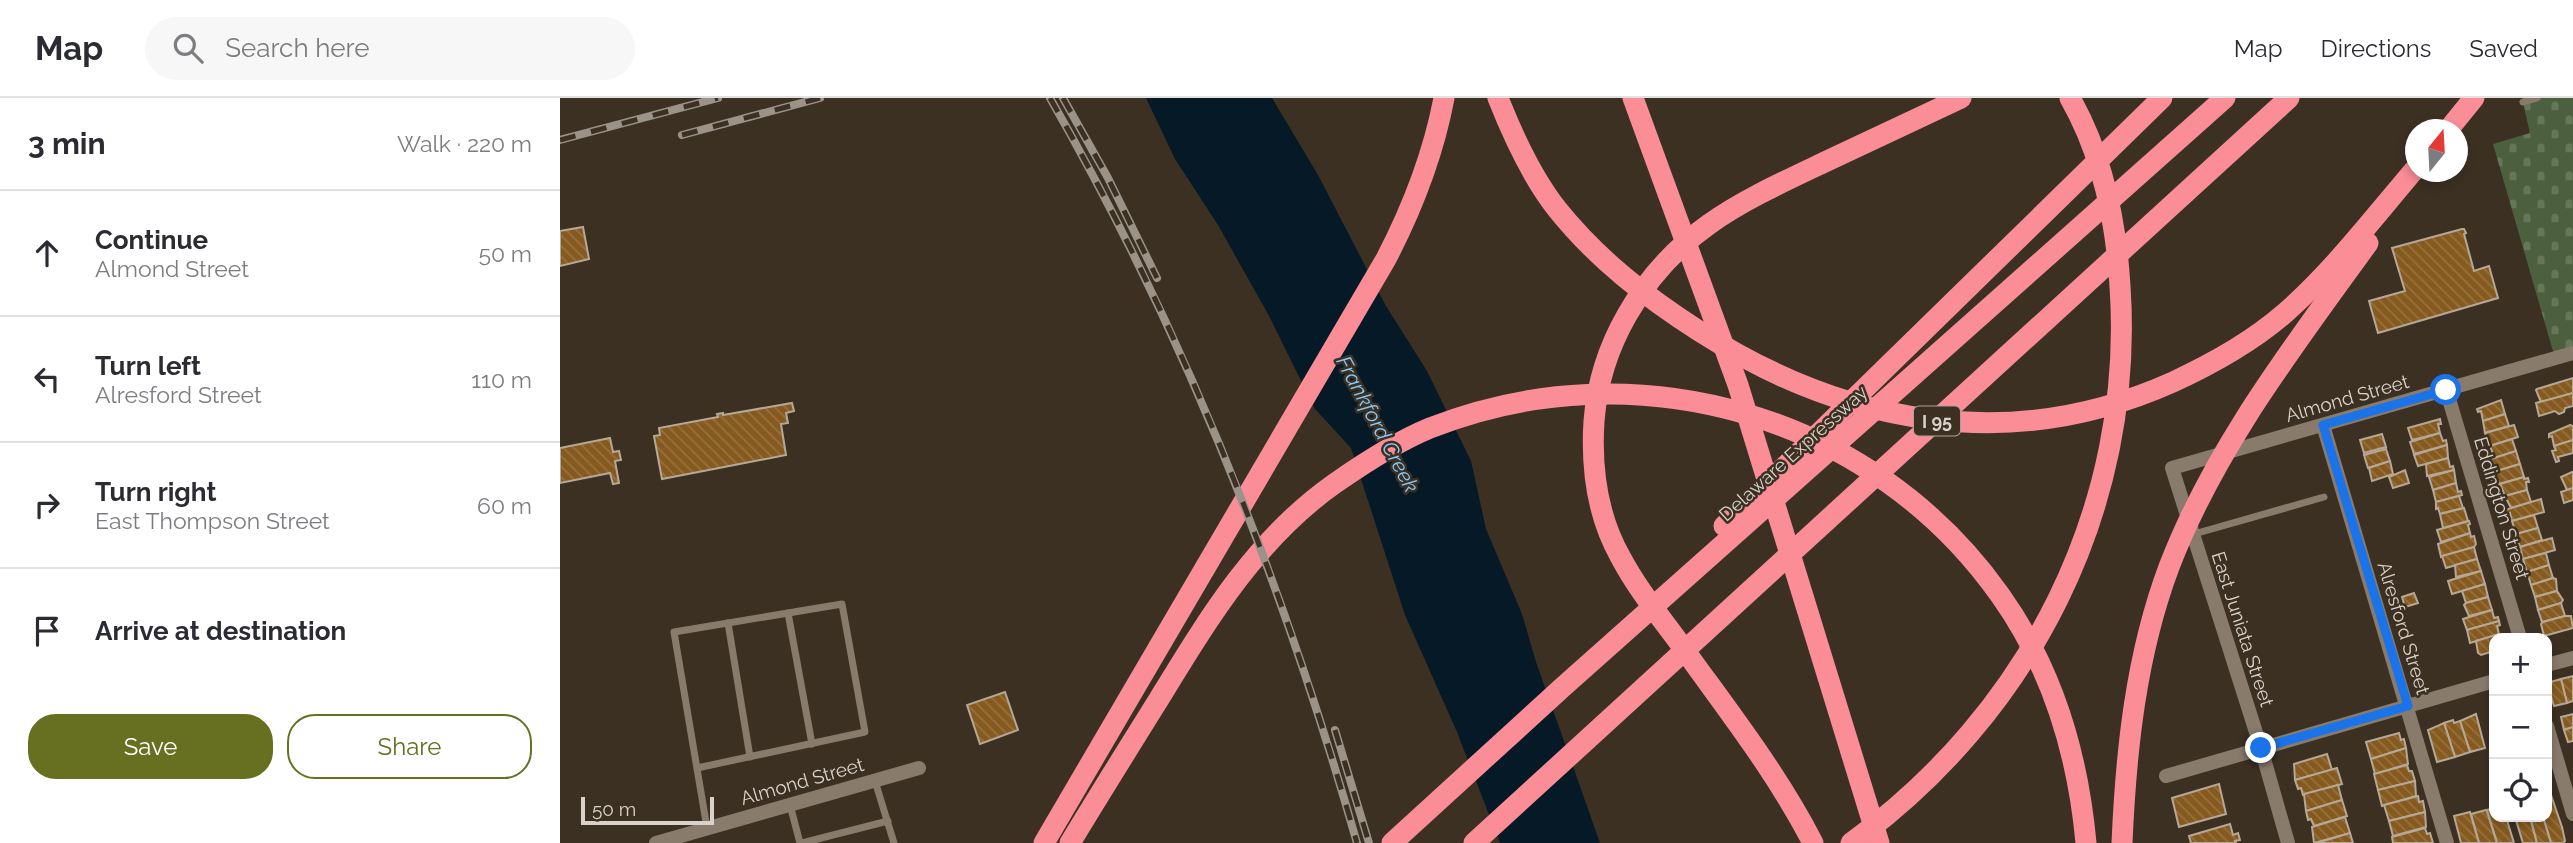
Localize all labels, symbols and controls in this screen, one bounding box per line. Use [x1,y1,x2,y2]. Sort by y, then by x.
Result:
search box [145,17,635,80]
text: Map [35,29,103,68]
icon: search [169,29,207,67]
text: Search here [225,33,370,63]
text: Map [2234,34,2283,63]
text: Directions [2321,34,2431,63]
text: Saved [2469,34,2538,63]
north arrow [2405,119,2468,182]
text: 3 min [28,126,106,161]
text: Walk · 220 m [397,130,532,157]
text: Continue [95,225,208,255]
icon: ahead [28,234,66,272]
text: 50 m [478,240,532,267]
text: Almond Street [95,255,249,282]
text: Turn left [95,351,201,381]
water label: Frankford Creek [1331,351,1425,497]
icon: left [28,360,66,398]
text: 110 m [471,366,532,393]
street label: Almond Street [2283,370,2412,426]
route start [2430,374,2461,405]
text: Alresford Street [95,381,262,408]
street label: Delaware Expressway [1714,381,1872,525]
road number: I 95 [1914,407,1960,436]
street label: Eddington Street [2470,434,2534,583]
text: Turn right [95,477,216,507]
icon: right [28,486,66,524]
text: 60 m [477,492,532,519]
text: East Thompson Street [95,507,330,534]
street label: East Juniata Street [2208,549,2279,710]
street label: Alresford Street [2373,559,2435,698]
icon: arrive [28,612,66,650]
text: Arrive at destination [95,616,346,646]
map controls [2489,633,2552,822]
button: + [2489,633,2552,696]
button: − [2489,696,2552,759]
button: Save [28,714,273,779]
button: Share [287,714,532,779]
route end [2245,732,2276,763]
street label: Almond Street [738,753,867,809]
button: locate [2489,759,2552,822]
scale bar [581,794,714,826]
text: 50 m [592,798,636,820]

